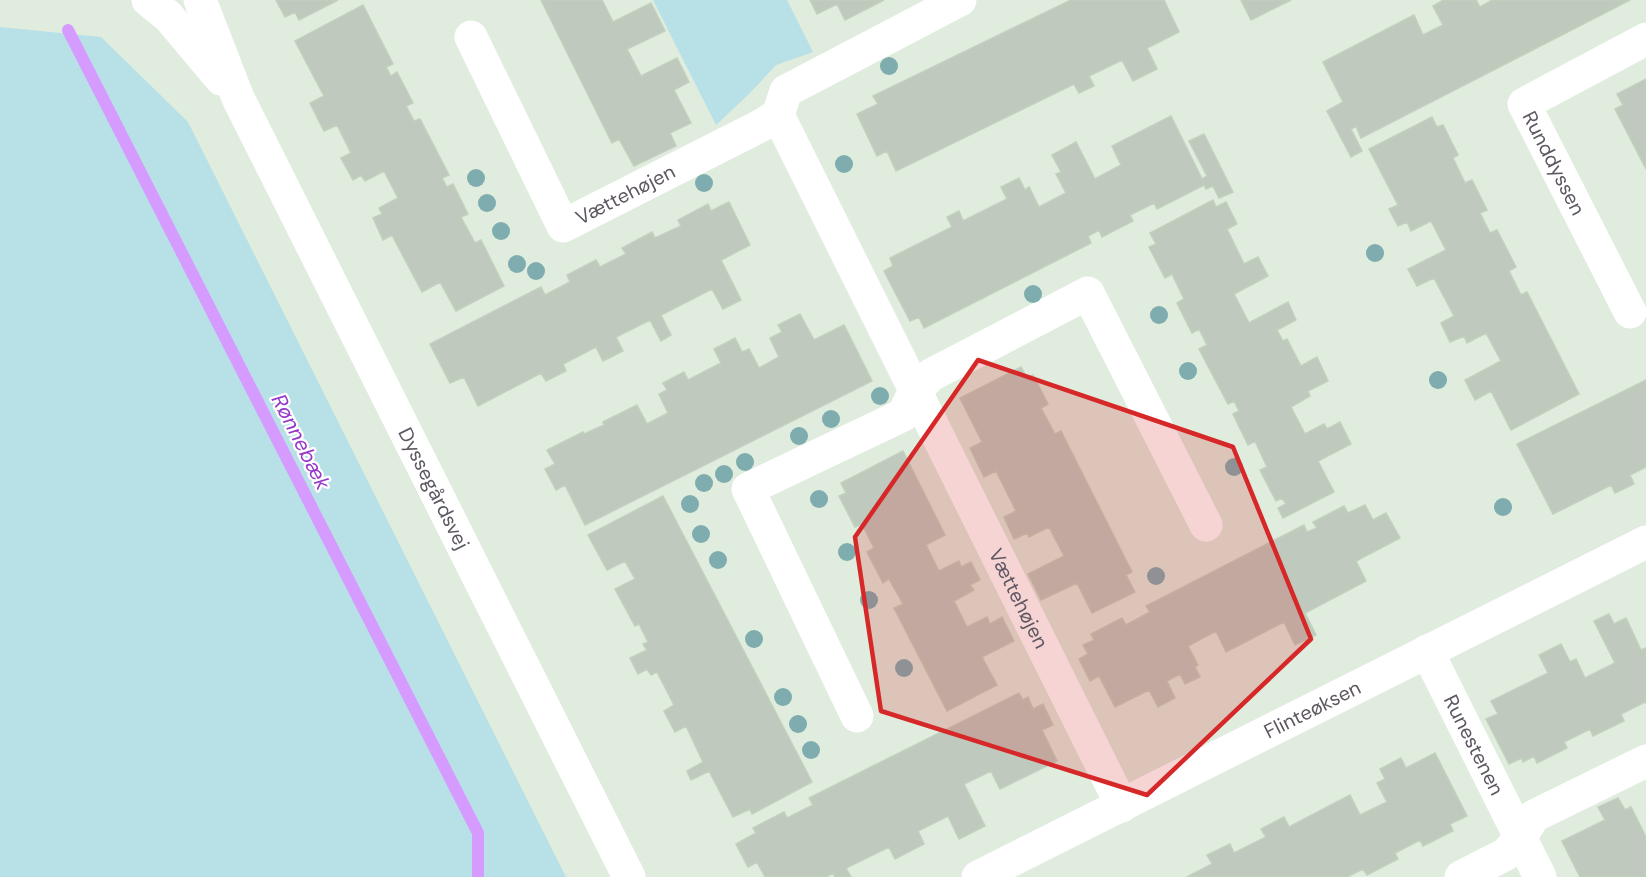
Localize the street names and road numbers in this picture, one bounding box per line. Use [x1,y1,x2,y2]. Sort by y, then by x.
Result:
street label: Runddyssen [1517,107,1591,219]
street label: Vættehøjen [571,158,679,230]
street label: Dyssegårdsvej [392,423,475,554]
street label: Vættehøjen [983,544,1054,653]
street label: Flinteøksen [1260,674,1365,744]
street label: Runestenen [1438,690,1510,800]

